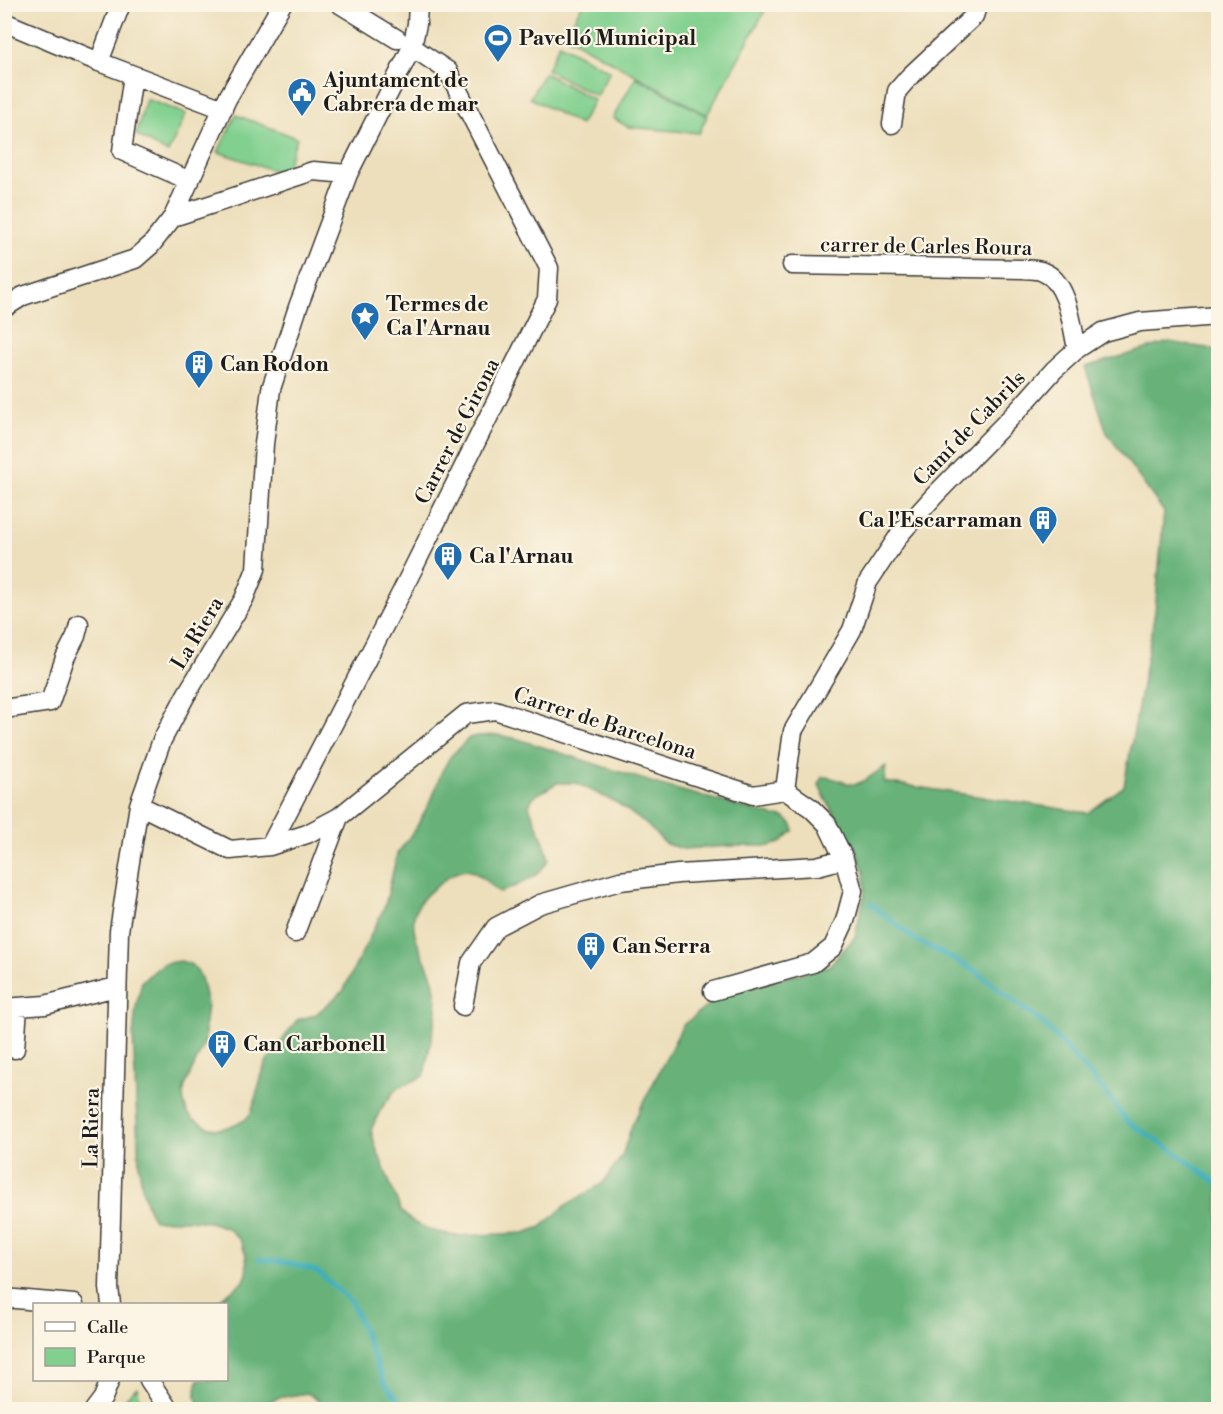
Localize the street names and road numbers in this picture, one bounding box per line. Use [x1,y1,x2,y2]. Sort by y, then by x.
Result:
street label: carrer de Carles Roura [820,232,1033,262]
street label: Carrer de Girona [410,354,506,509]
street label: Camí de Cabrils [908,366,1031,492]
street label: La Riera [166,592,230,675]
street label: Carrer de Barcelona [510,682,700,766]
street label: La Riera [78,1087,106,1168]

